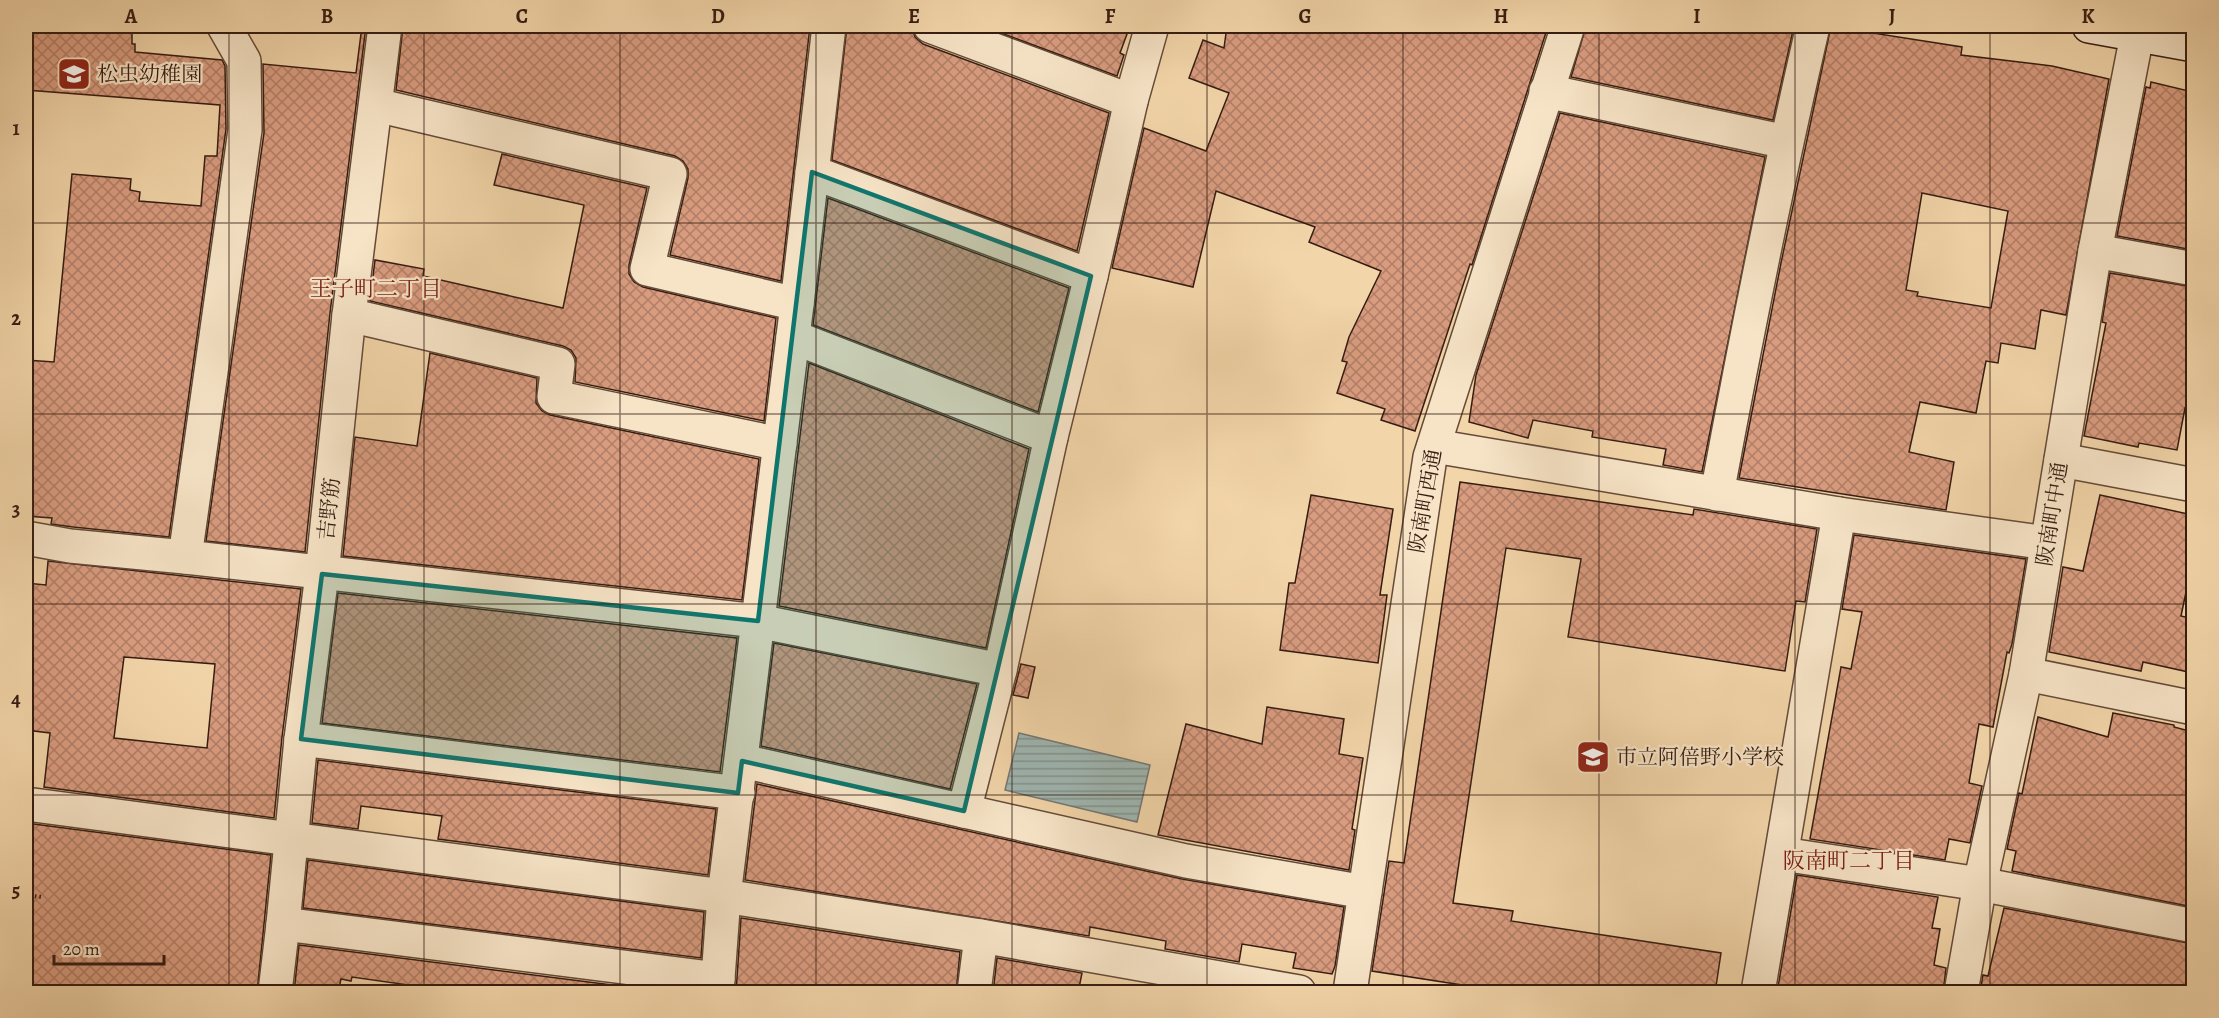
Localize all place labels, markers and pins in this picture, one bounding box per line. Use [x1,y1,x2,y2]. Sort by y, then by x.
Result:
school or university icon: 松虫幼稚園 [56,56,92,92]
place label: 松虫幼稚園 [97,60,202,88]
school or university icon: 市立阿倍野小学校 [1575,739,1611,775]
place label: 市立阿倍野小学校 [1616,743,1784,771]

